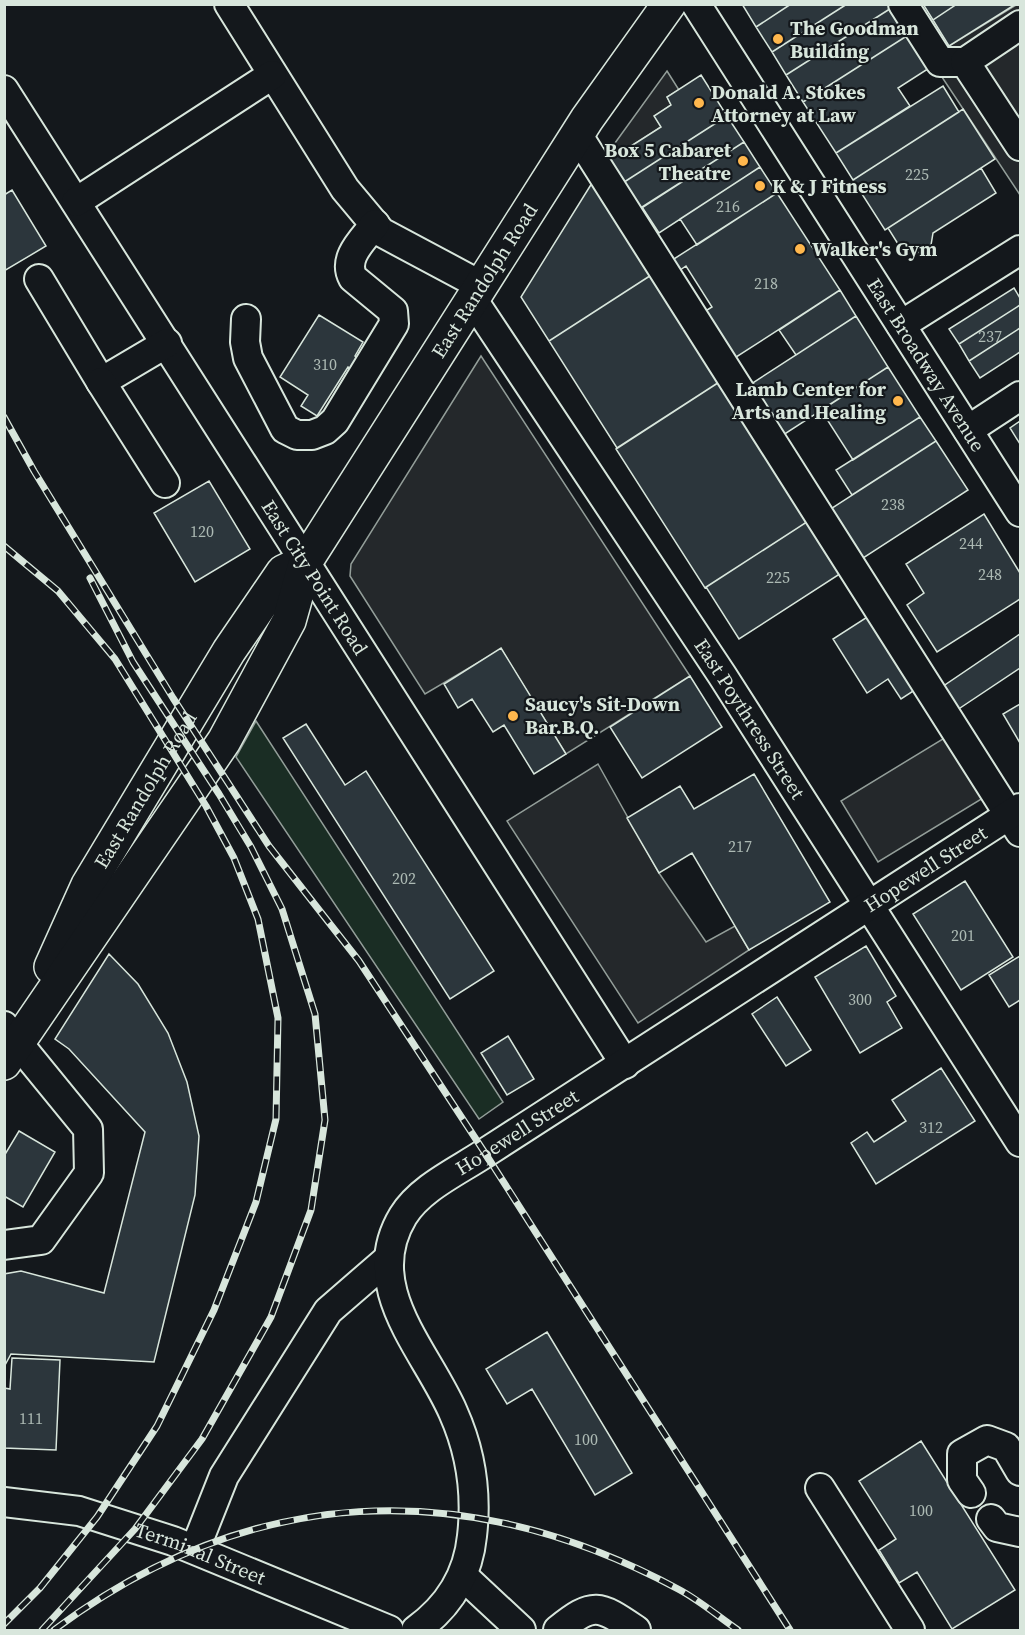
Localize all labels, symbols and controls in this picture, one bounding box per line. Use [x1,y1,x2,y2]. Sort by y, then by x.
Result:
place label: The Goodman Building [790,14,919,65]
marker: The Goodman Building [771,32,785,46]
place label: Donald A. Stokes Attorney at Law [711,78,866,129]
marker: Donald A. Stokes Attorney at Law [692,96,706,110]
place label: Box 5 Cabaret Theatre [604,136,732,187]
marker: Box 5 Cabaret Theatre [736,154,750,168]
house number: 225 [905,163,929,185]
place label: K & J Fitness [772,172,887,200]
marker: K & J Fitness [753,179,767,193]
house number: 216 [716,195,740,217]
street label: East Randolph Road [425,197,544,364]
place label: Walker's Gym [812,235,937,263]
marker: Walker's Gym [793,242,807,256]
house number: 218 [754,272,778,294]
street label: East Broadway Avenue [860,273,992,457]
house number: 237 [978,325,1002,347]
house number: 310 [313,353,337,375]
place label: Lamb Center for Arts and Healing [732,375,887,426]
marker: Lamb Center for Arts and Healing [891,394,905,408]
house number: 238 [881,493,905,515]
street label: East City Point Road [255,494,375,661]
house number: 120 [190,520,214,542]
house number: 244 [959,532,983,554]
house number: 248 [978,563,1002,585]
house number: 225 [766,566,790,588]
street label: East Poythress Street [688,633,812,805]
place label: Saucy's Sit-Down Bar.B.Q. [525,690,680,741]
street label: East Randolph Road [87,706,204,874]
marker: Saucy's Sit-Down Bar.B.Q. [506,709,520,723]
street label: Hopewell Street [859,819,993,919]
house number: 217 [728,835,752,857]
house number: 202 [392,867,416,889]
house number: 201 [951,924,975,946]
house number: 300 [848,988,872,1010]
street label: Hopewell Street [450,1082,584,1182]
house number: 312 [919,1116,943,1138]
house number: 111 [19,1407,43,1429]
house number: 100 [574,1428,598,1450]
house number: 100 [909,1499,933,1521]
street label: Terminal Street [131,1516,270,1592]

